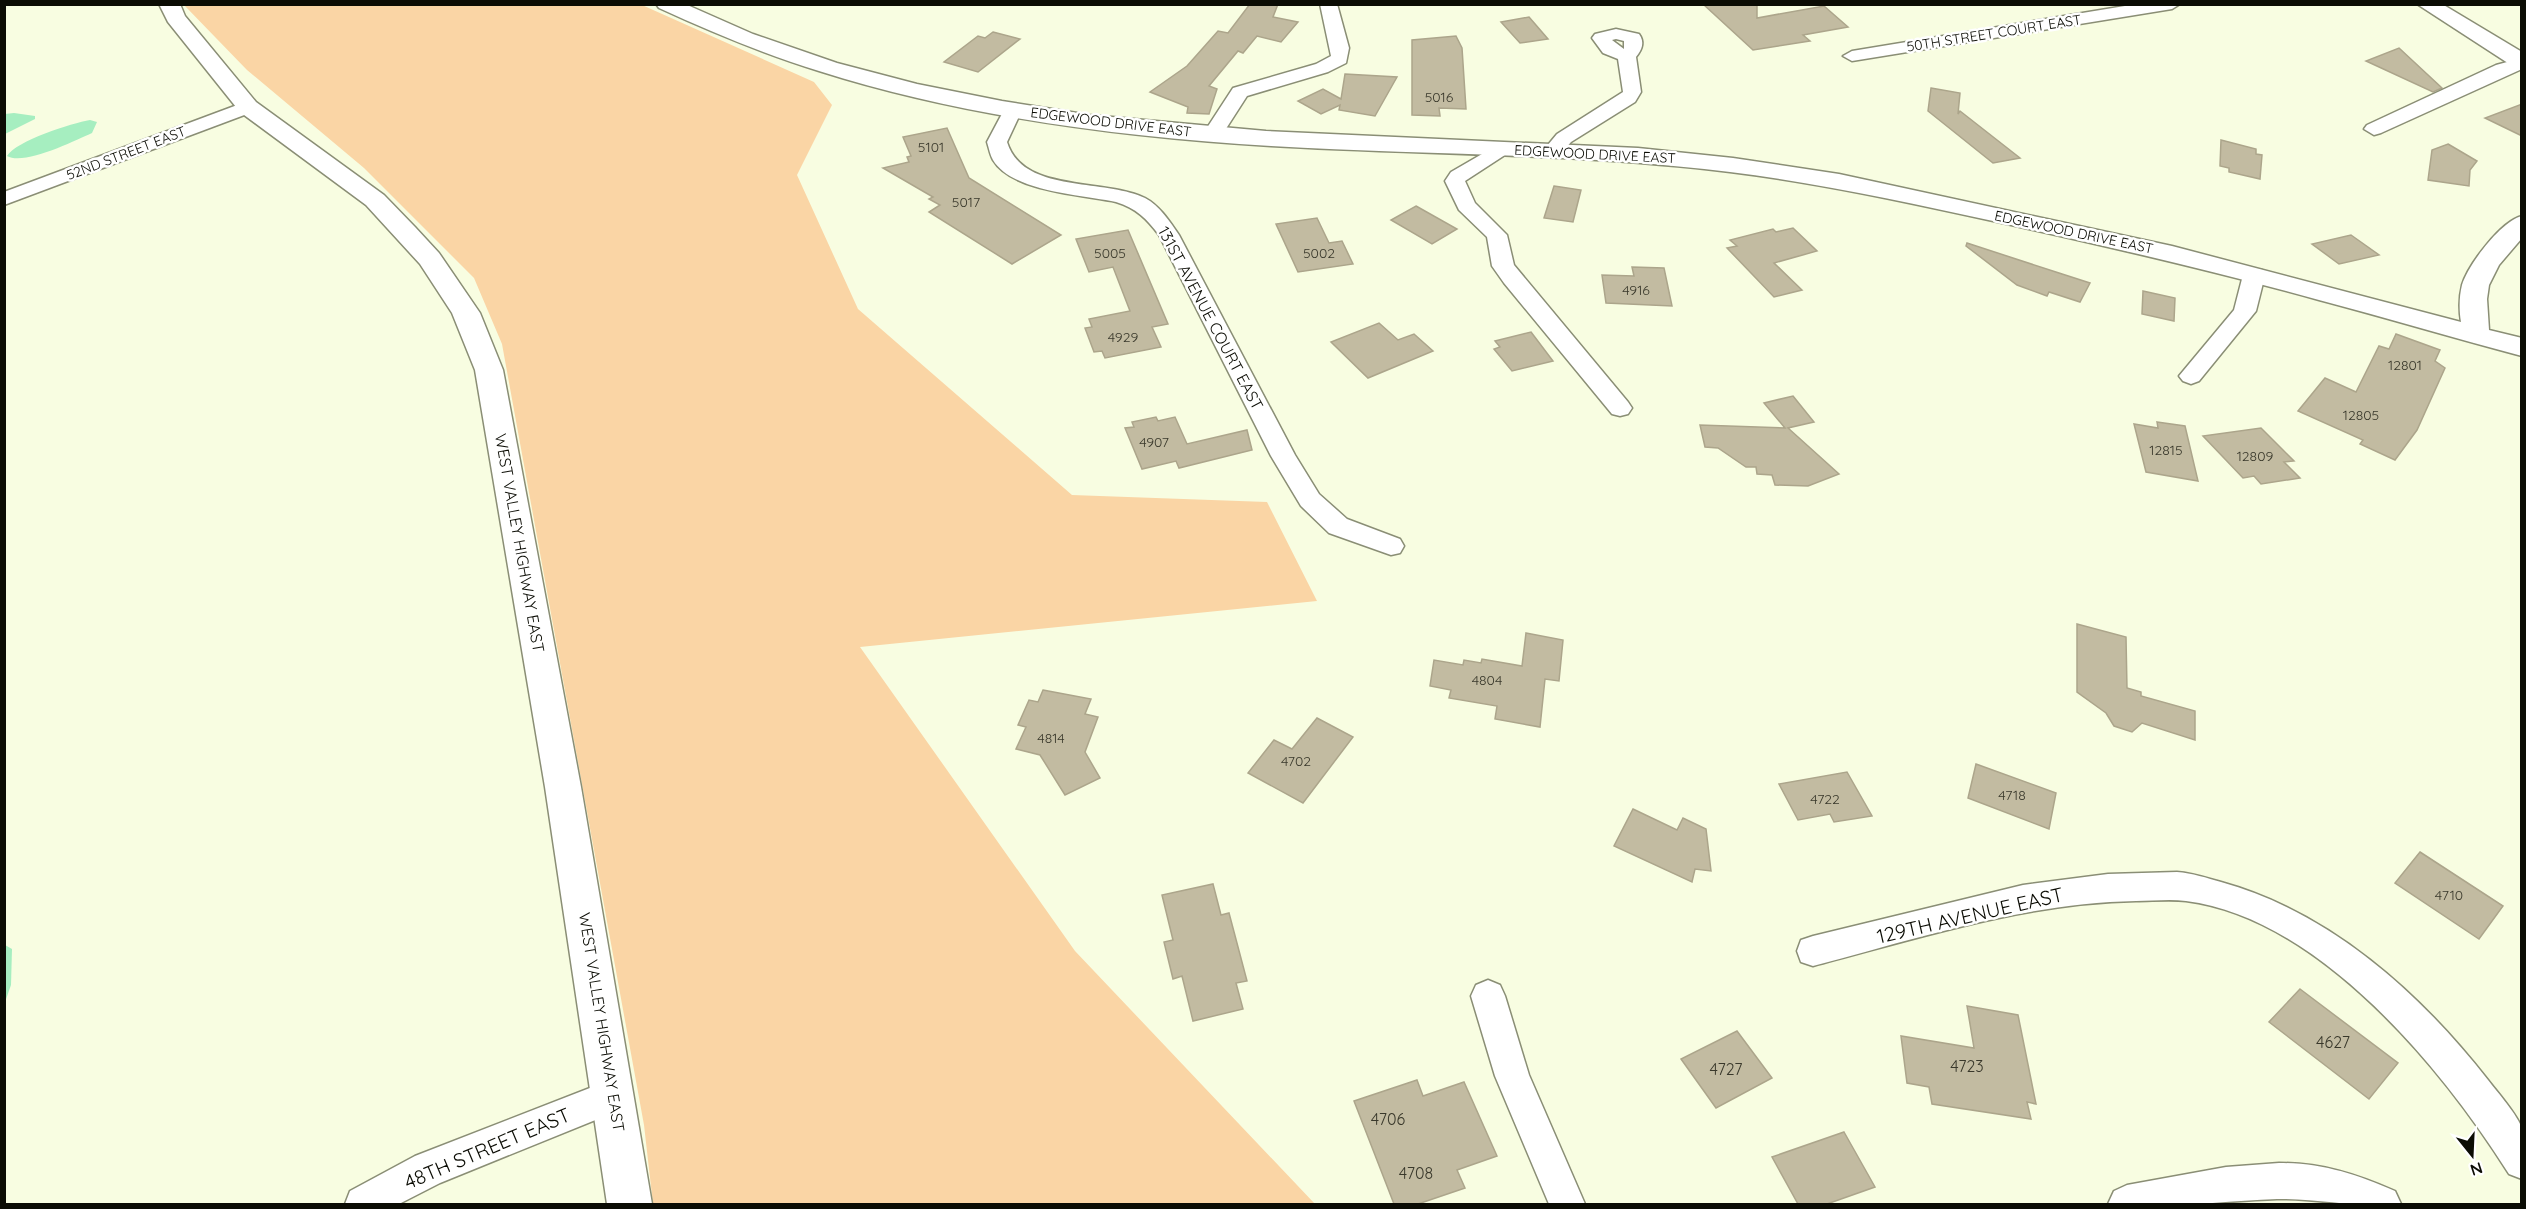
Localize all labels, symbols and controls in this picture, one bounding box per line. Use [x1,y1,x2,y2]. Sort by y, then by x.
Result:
street label: 50TH STREET COURT EAST [1905,10,2083,56]
house number: 5016 [1425,88,1454,106]
street label: EDGEWOOD DRIVE EAST [1030,103,1192,141]
street label: 52ND STREET EAST [64,122,188,184]
house number: 5101 [918,138,944,156]
street label: EDGEWOOD DRIVE EAST [1514,141,1676,167]
house number: 5017 [952,193,980,211]
street label: EDGEWOOD DRIVE EAST [1993,206,2155,258]
street label: 131ST AVENUE COURT EAST [1154,223,1268,414]
house number: 5005 [1094,244,1126,262]
house number: 5002 [1303,244,1335,262]
house number: 4916 [1622,281,1650,299]
house number: 4929 [1108,328,1138,346]
house number: 12801 [2388,356,2422,374]
house number: 12805 [2343,406,2379,424]
street label: WEST VALLEY HIGHWAY EAST [491,432,549,654]
house number: 4907 [1139,433,1169,451]
house number: 12815 [2149,441,2183,459]
house number: 12809 [2237,447,2274,465]
house number: 4804 [1472,671,1502,689]
house number: 4814 [1037,729,1065,747]
house number: 4702 [1281,752,1311,770]
house number: 4718 [1998,786,2026,804]
house number: 4722 [1810,790,1840,808]
street label: 129TH AVENUE EAST [1874,881,2066,949]
house number: 4710 [2435,886,2463,904]
street label: WEST VALLEY HIGHWAY EAST [575,911,629,1133]
house number: 4627 [2316,1032,2350,1052]
house number: 4723 [1950,1056,1984,1076]
house number: 4727 [1710,1059,1742,1079]
street label: 48TH STREET EAST [400,1102,574,1194]
house number: 4706 [1371,1109,1406,1129]
north arrow [2442,1125,2502,1185]
text: N [2468,1158,2485,1181]
house number: 4708 [1399,1163,1433,1183]

